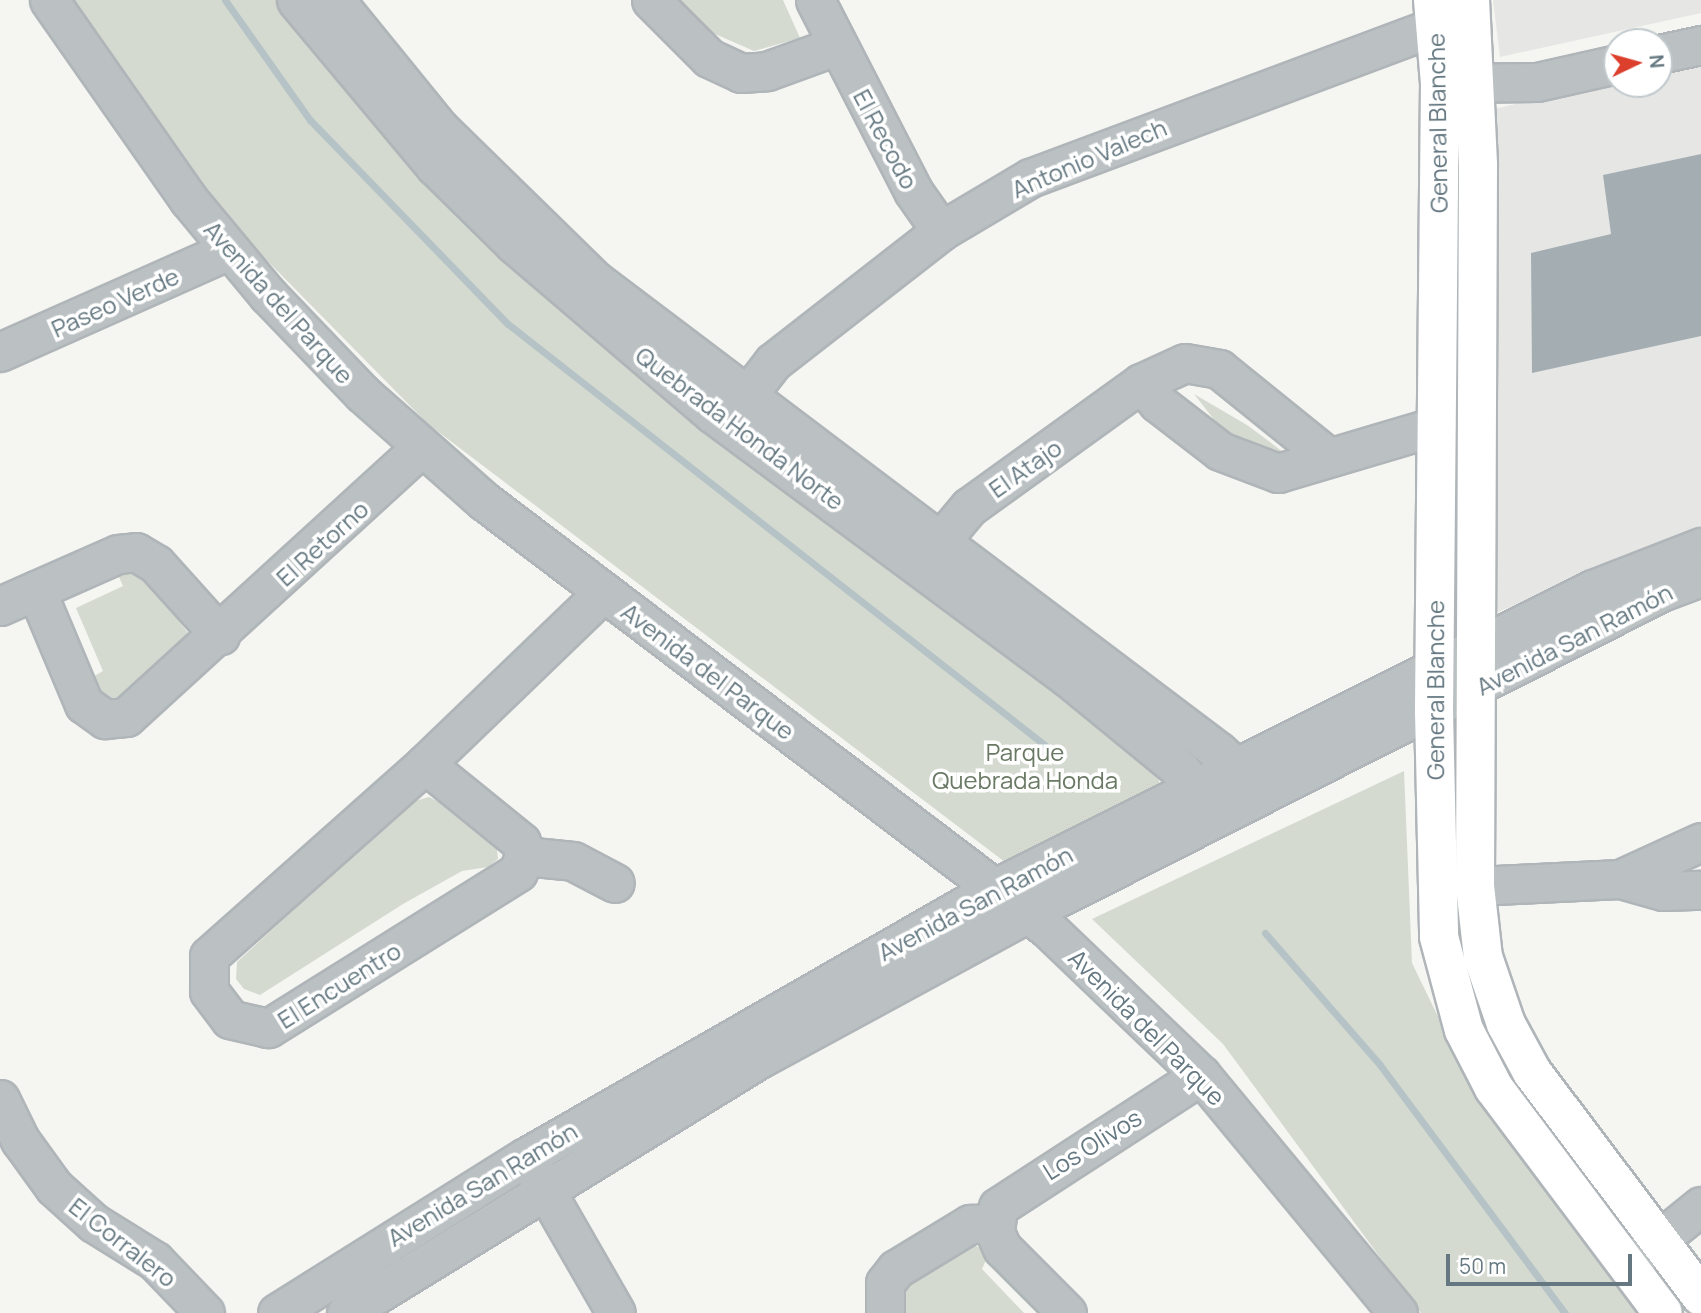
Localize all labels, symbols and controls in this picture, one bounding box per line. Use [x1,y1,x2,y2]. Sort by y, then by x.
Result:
north arrow [1603,28,1673,98]
street label: General Blanche [1421,33,1453,213]
text: N [1643,53,1670,69]
street label: El Recodo [848,84,924,194]
street label: Antonio Valech [1007,112,1171,204]
street label: Avenida del Parque [198,215,360,389]
street label: Paseo Verde [47,261,183,343]
street label: Quebrada Honda Norte [630,340,850,516]
street label: El Atajo [983,433,1067,503]
street label: El Retorno [270,494,374,592]
street label: Avenida San Ramón [1471,577,1677,701]
street label: Avenida del Parque [616,597,800,745]
street label: General Blanche [1421,600,1449,780]
park label: Parque Quebrada Honda [932,738,1118,794]
street label: Avenida San Ramón [873,840,1077,966]
street label: El Encuentro [272,936,406,1034]
street label: Avenida del Parque [1063,943,1231,1111]
street label: Los Olivos [1037,1102,1147,1186]
street label: Avenida San Ramón [382,1116,582,1252]
street label: El Corralero [64,1191,182,1293]
scale bar [1449,1240,1634,1284]
text: 50 m [1459,1252,1506,1280]

